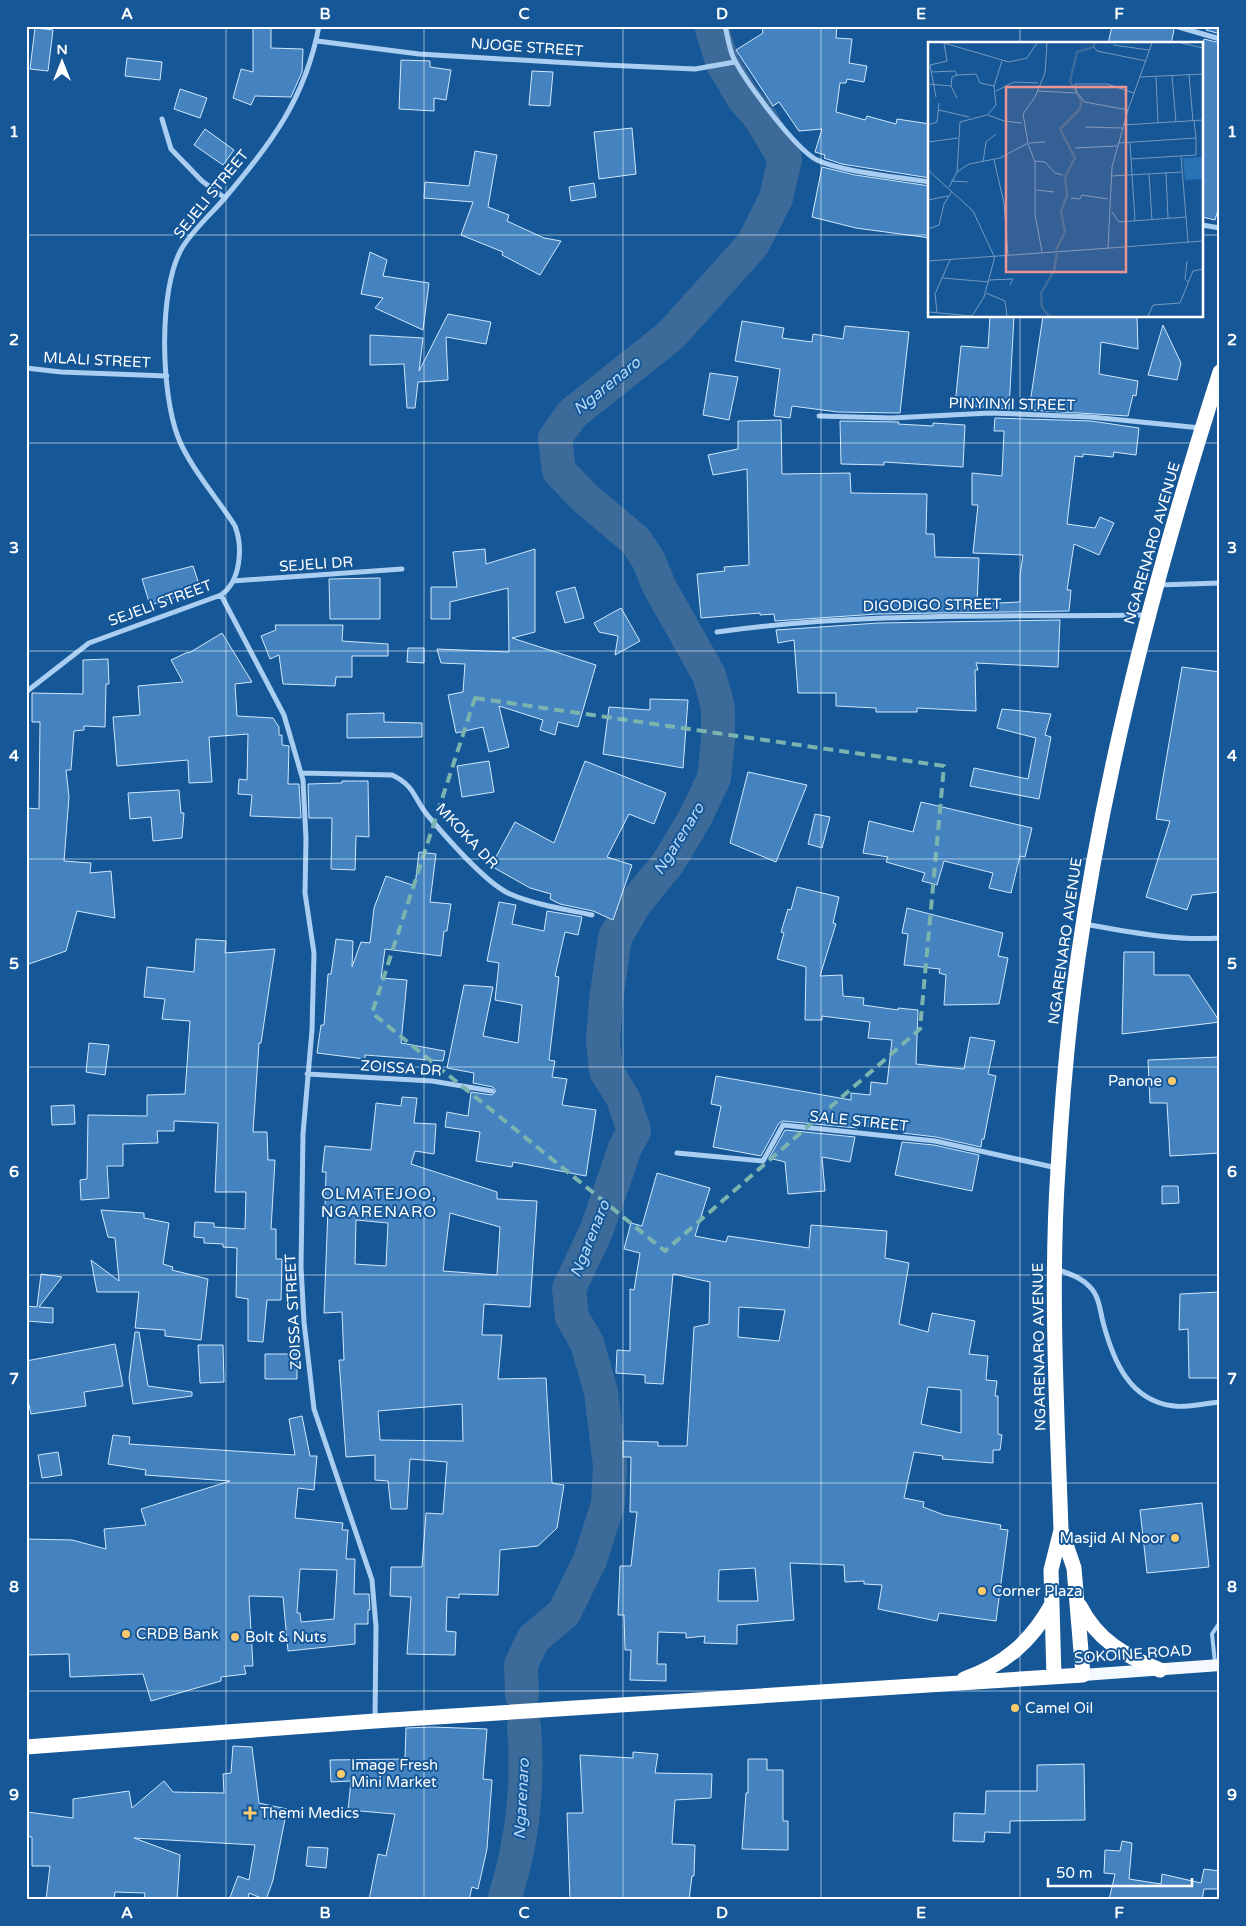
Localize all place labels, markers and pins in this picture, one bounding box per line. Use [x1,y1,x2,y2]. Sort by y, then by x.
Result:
place label: Panone [1108,1072,1162,1090]
marker: Panone [1166,1075,1178,1087]
place label: Masjid Al Noor [1059,1529,1165,1547]
marker: Masjid Al Noor [1169,1532,1181,1544]
place label: Corner Plaza [992,1582,1082,1600]
marker: Corner Plaza [976,1585,988,1597]
place label: CRDB Bank [136,1625,219,1643]
marker: CRDB Bank [120,1628,132,1640]
place label: Bolt & Nuts [245,1628,327,1646]
marker: Bolt & Nuts [229,1631,241,1643]
place label: Camel Oil [1025,1699,1093,1717]
marker: Camel Oil [1009,1702,1021,1714]
place label: Image Fresh Mini Market [351,1756,438,1791]
marker: Image Fresh Mini Market [335,1768,347,1780]
place label: Themi Medics [260,1804,359,1822]
marker: Themi Medics [244,1807,256,1819]

